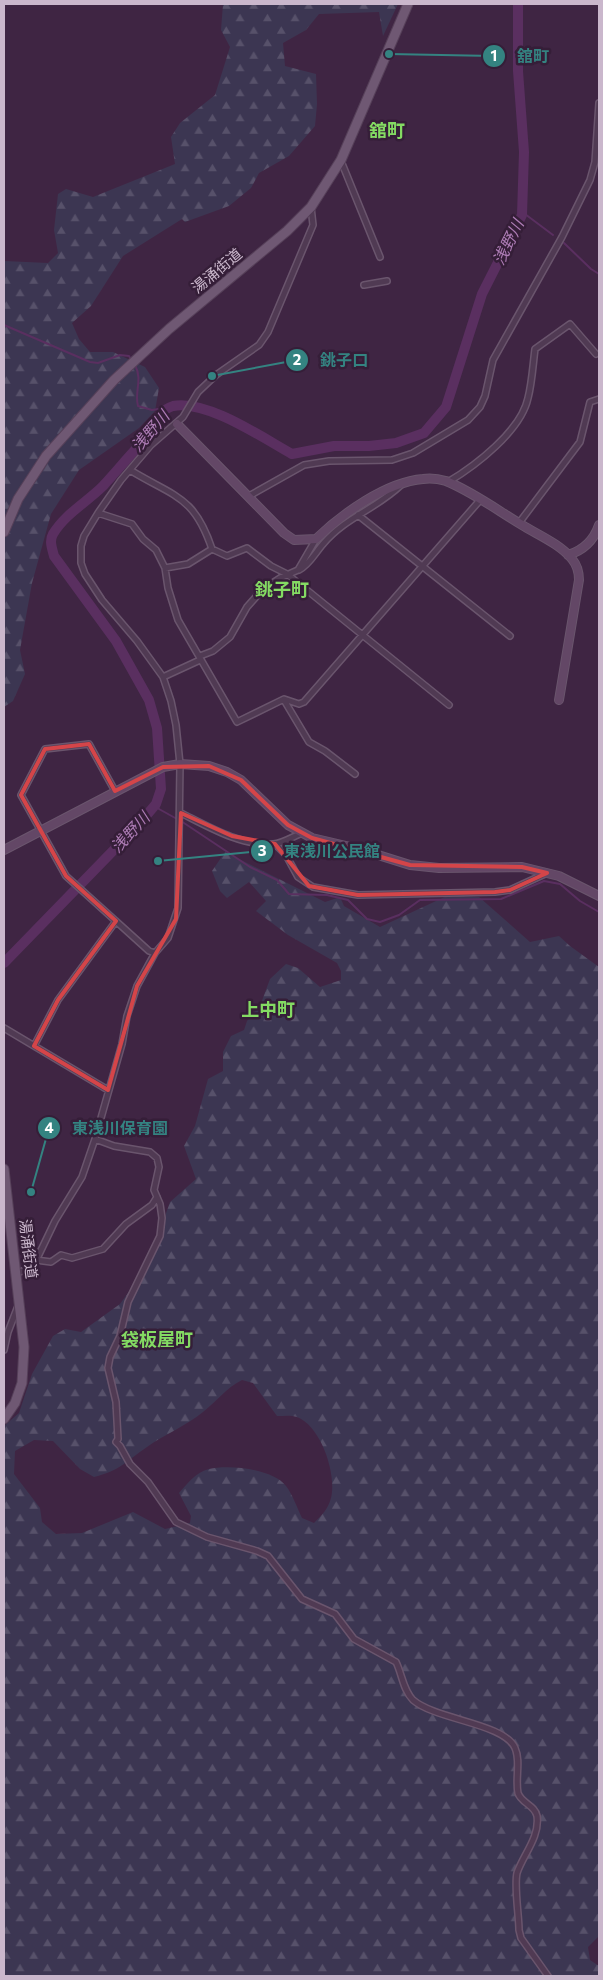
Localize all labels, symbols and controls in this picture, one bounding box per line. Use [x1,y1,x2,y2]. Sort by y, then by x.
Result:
callout: 舘町 [482,41,559,72]
text: 1 [491,46,497,64]
text: 舘町 [517,46,549,65]
district label: 舘町 [369,119,405,141]
water label: 浅野川 [488,214,527,268]
street label: 湯涌街道 [188,244,245,296]
callout: 銚子口 [285,345,378,376]
text: 2 [293,350,301,368]
text: 銚子口 [320,350,368,369]
water label: 浅野川 [127,405,174,455]
district label: 銚子町 [254,578,309,600]
water label: 浅野川 [106,806,154,856]
callout: 東浅川公民館 [249,835,390,866]
text: 3 [258,841,267,859]
text: 東浅川公民館 [284,841,380,860]
district label: 上中町 [241,998,295,1020]
callout: 東浅川保育園 [37,1113,178,1144]
text: 4 [44,1118,54,1136]
text: 東浅川保育園 [72,1118,168,1137]
street label: 湯涌街道 [16,1218,42,1280]
district label: 袋板屋町 [121,1328,193,1350]

